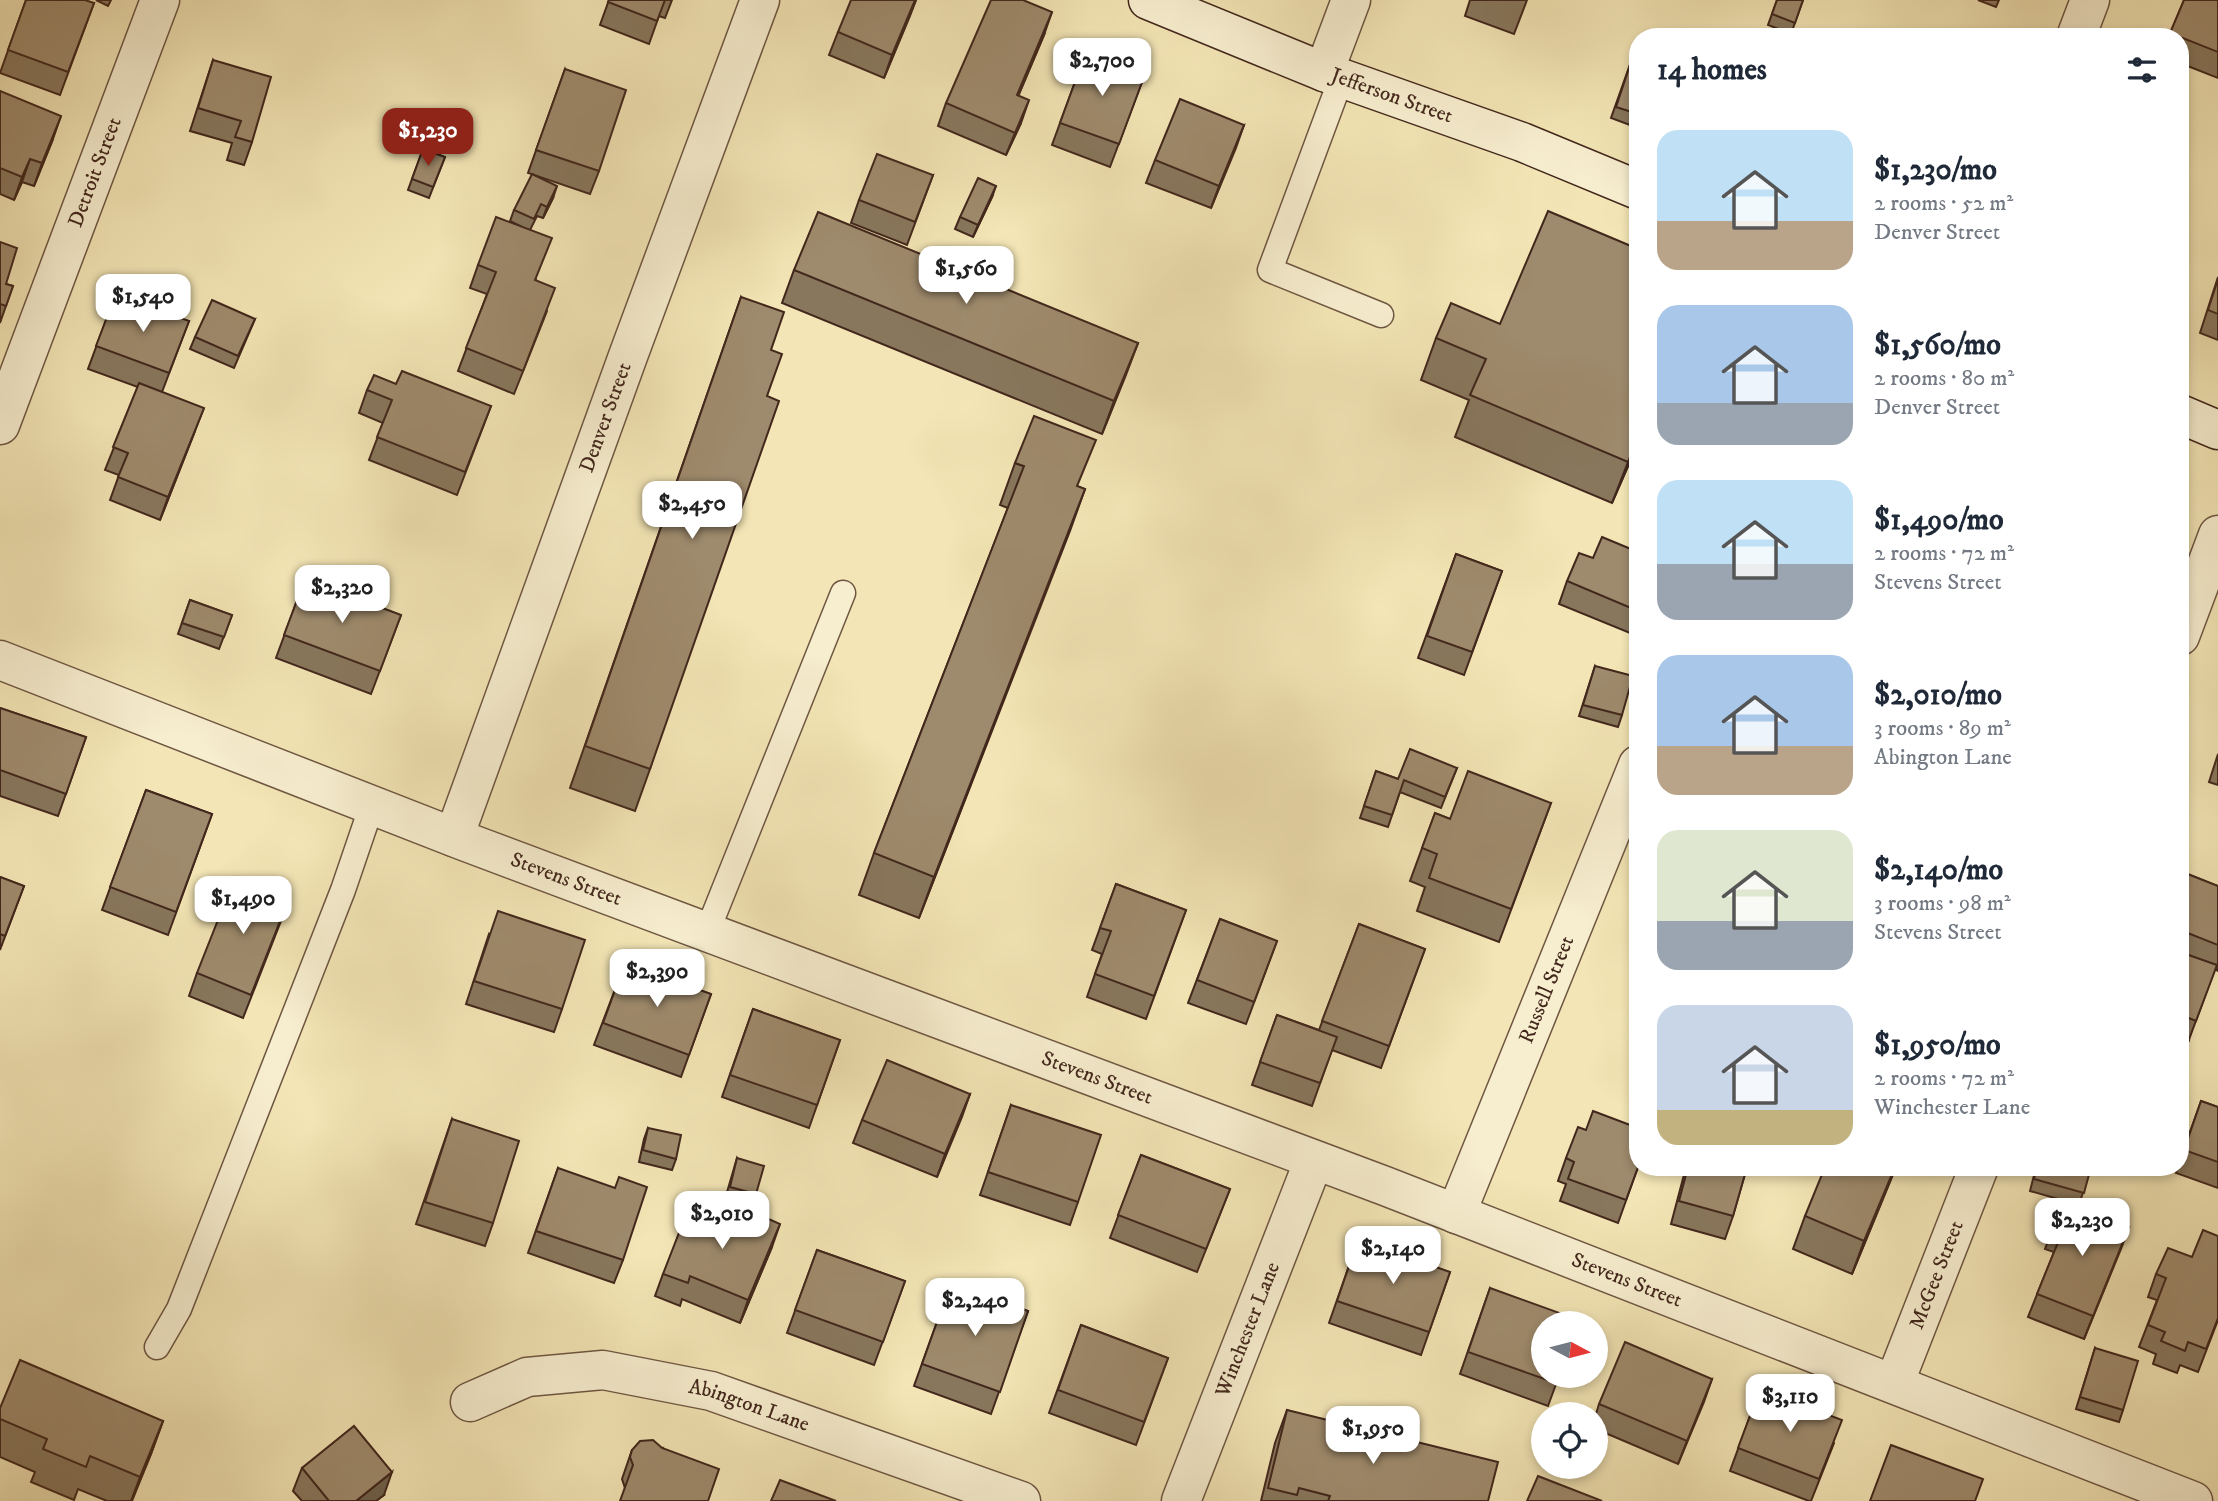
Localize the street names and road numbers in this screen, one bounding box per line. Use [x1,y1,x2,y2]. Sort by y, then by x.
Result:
street label: Jefferson Street [1325,62,1456,130]
street label: Detroit Street [63,113,128,231]
street label: Denver Street [574,359,638,476]
street label: Stevens Street [507,847,625,912]
street label: Russell Street [1514,932,1580,1047]
street label: Stevens Street [1038,1046,1156,1111]
street label: McGee Street [1904,1217,1970,1333]
street label: Stevens Street [1568,1247,1686,1314]
street label: Winchester Lane [1209,1258,1286,1402]
street label: Abington Lane [686,1374,813,1438]

